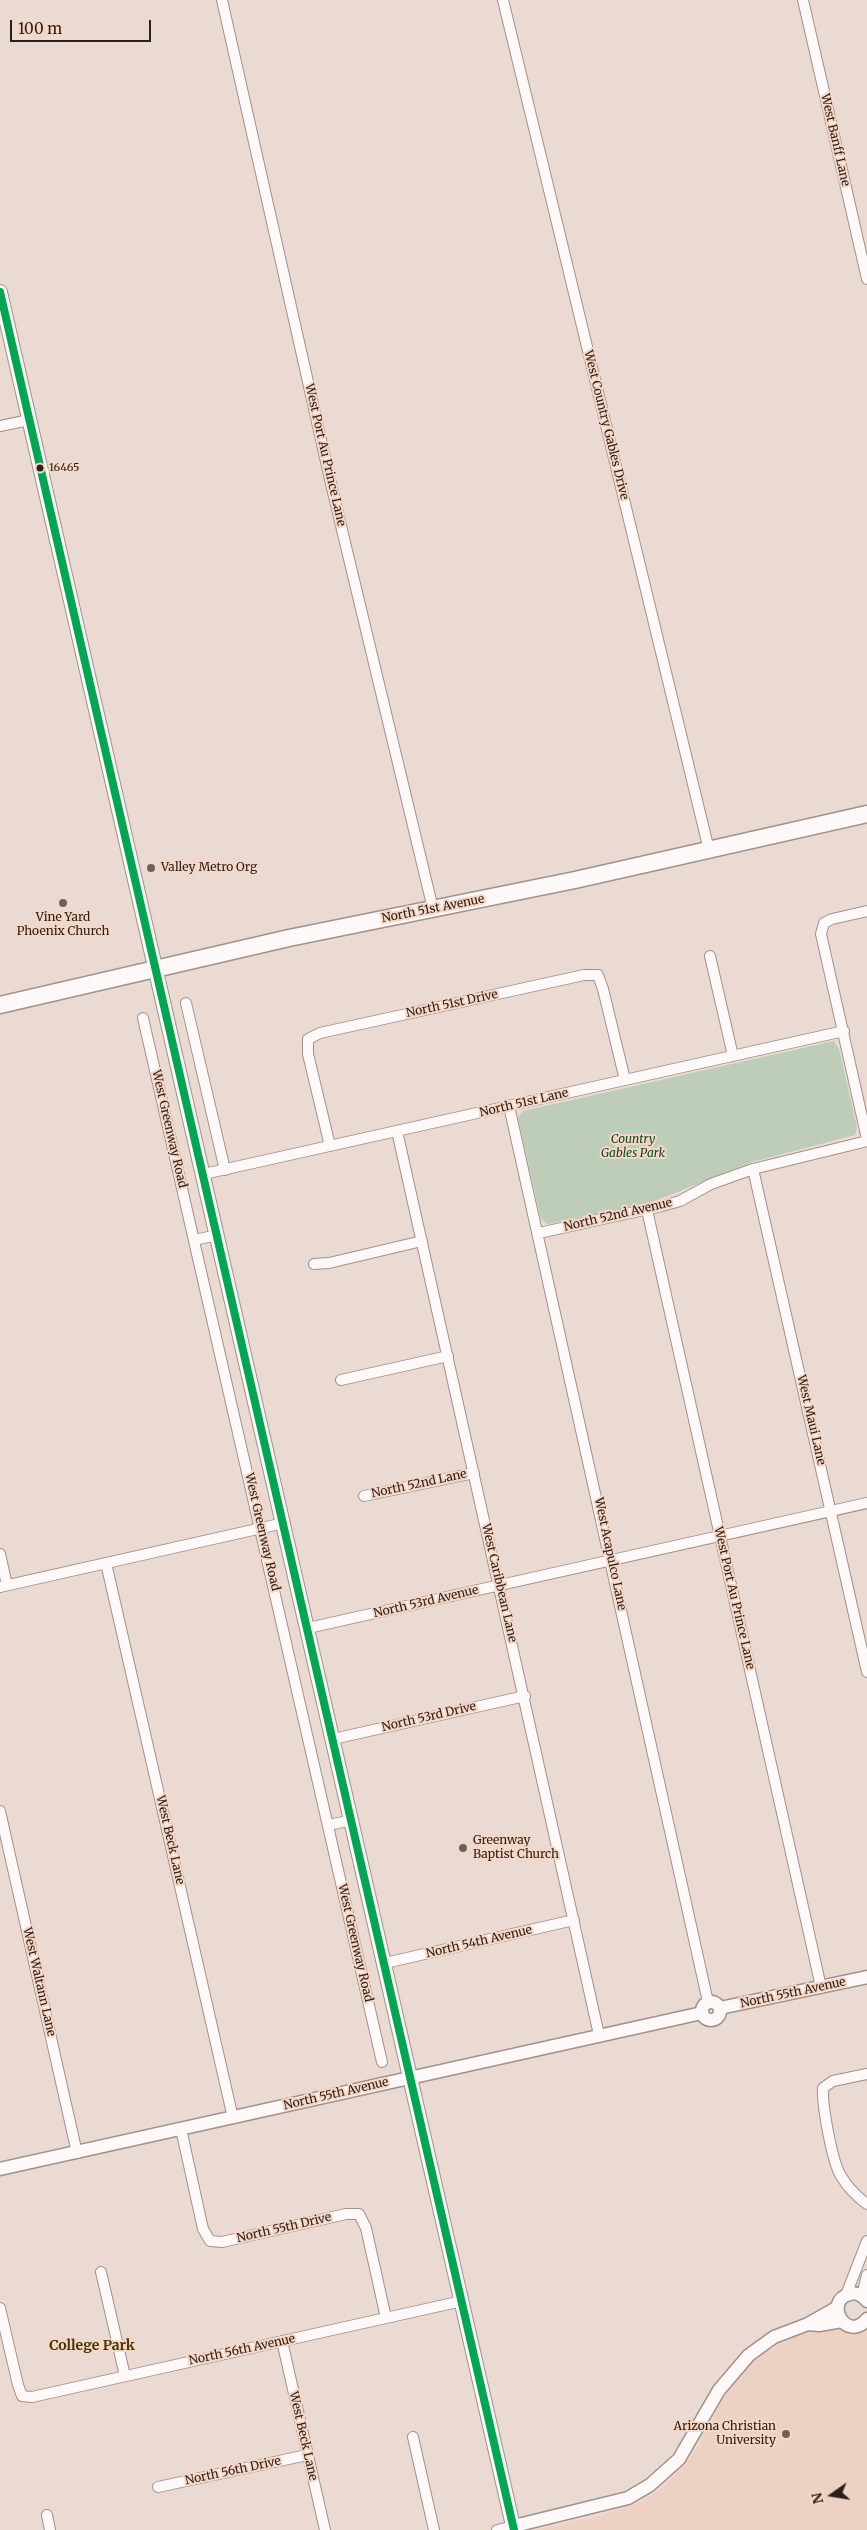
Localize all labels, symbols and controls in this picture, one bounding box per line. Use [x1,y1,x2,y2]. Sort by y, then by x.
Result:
scale bar [12,10,154,42]
text: 100 m [18,19,62,38]
street label: West Banff Lane [817,92,853,188]
street label: West Country Gables Drive [580,349,632,501]
street label: West Port Au Prince Lane [302,382,348,528]
place label: 16465 [49,461,79,475]
marker: 16465 [35,463,45,473]
place label: Valley Metro Org [161,861,257,875]
marker: Valley Metro Org [145,862,157,874]
street label: North 51st Avenue [380,892,486,926]
marker: Vine Yard Phoenix Church [57,897,69,909]
place label: Vine Yard Phoenix Church [17,911,109,939]
street label: North 51st Drive [405,987,499,1021]
street label: West Greenway Road [148,1069,190,1189]
street label: North 51st Lane [478,1086,570,1120]
park label: Country Gables Park [601,1133,665,1161]
street label: North 52nd Avenue [562,1196,674,1234]
street label: West Maui Lane [794,1374,828,1466]
street label: North 52nd Lane [370,1467,468,1501]
street label: West Greenway Road [241,1472,283,1592]
street label: West Acapulco Lane [591,1496,629,1612]
street label: West Caribbean Lane [478,1522,520,1644]
street label: West Port Au Prince Lane [711,1525,757,1671]
street label: North 53rd Avenue [372,1583,480,1621]
street label: North 53rd Drive [380,1699,478,1735]
street label: West Beck Lane [153,1794,187,1886]
place label: Greenway Baptist Church [473,1834,559,1862]
marker: Greenway Baptist Church [457,1842,469,1854]
street label: West Greenway Road [334,1883,376,2003]
street label: North 54th Avenue [425,1923,533,1961]
street label: West Waltann Lane [19,1926,59,2038]
street label: North 55th Avenue [739,1975,847,2011]
street label: North 55th Avenue [282,2075,390,2113]
street label: North 55th Drive [235,2210,333,2246]
street label: North 56th Avenue [187,2332,297,2368]
district label: College Park [49,2338,135,2354]
street label: West Beck Lane [286,2390,320,2482]
place label: Arizona Christian University [674,2420,776,2448]
marker: Arizona Christian University [780,2428,792,2440]
street label: North 56th Drive [184,2454,282,2488]
north arrow [807,2470,857,2520]
text: N [807,2491,827,2506]

